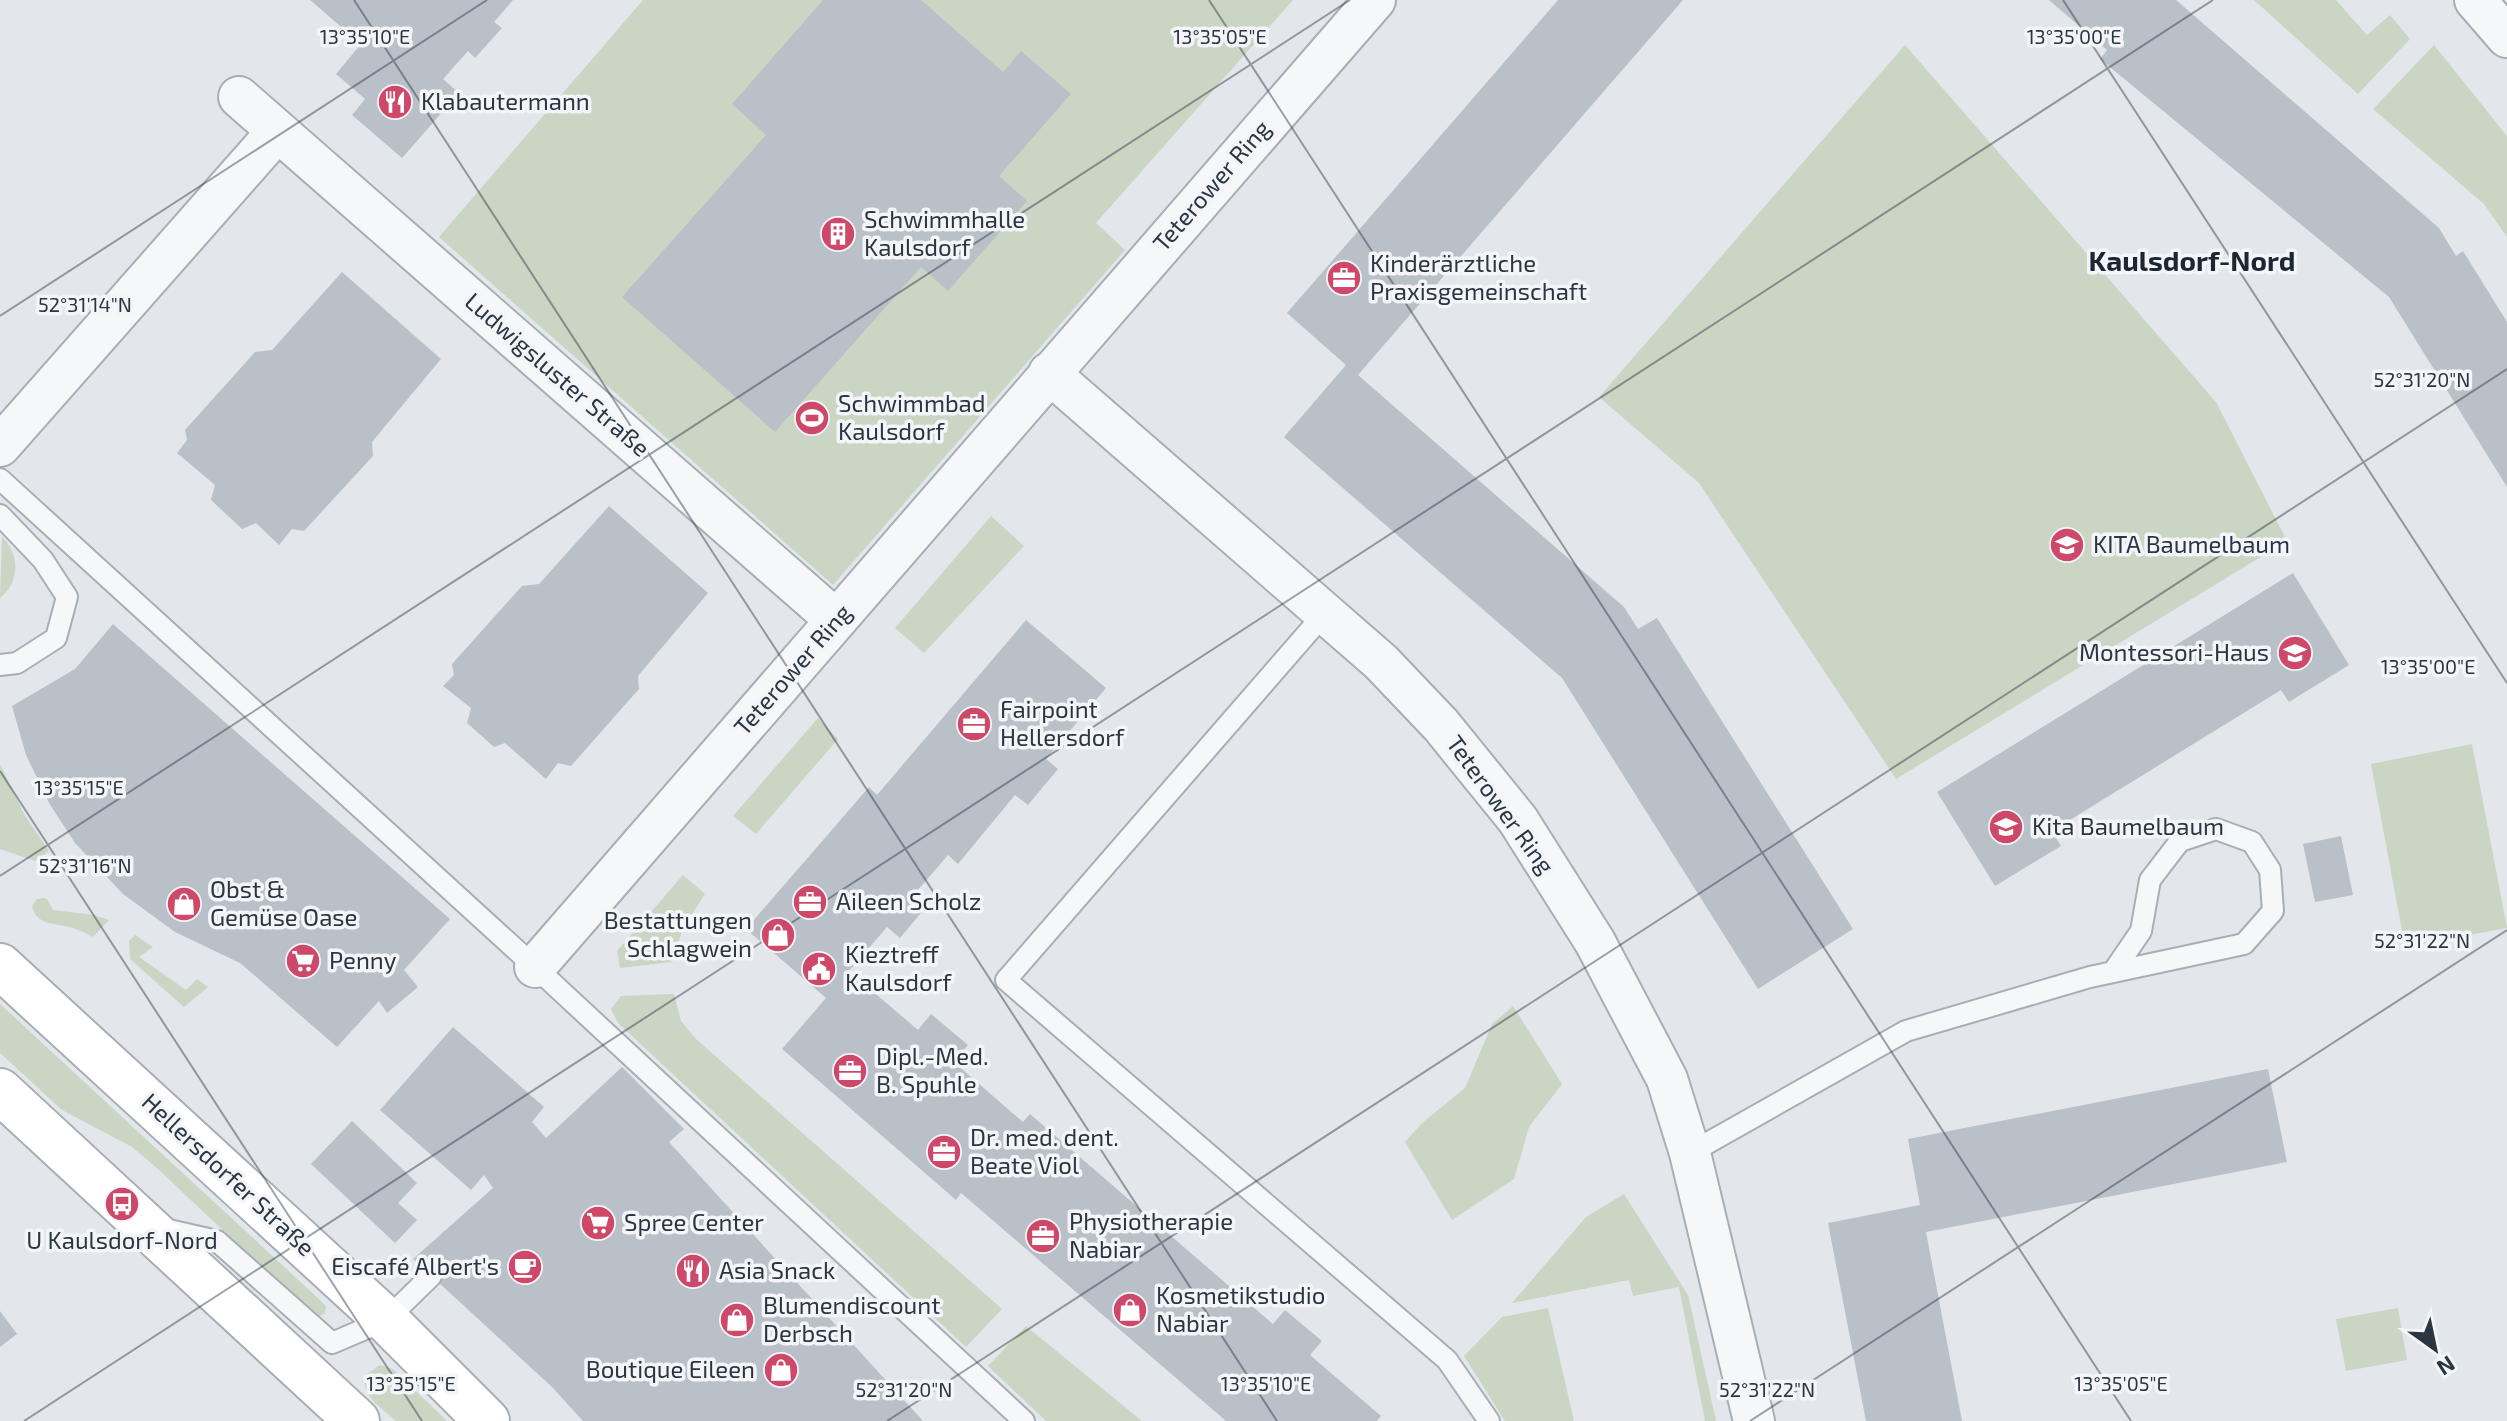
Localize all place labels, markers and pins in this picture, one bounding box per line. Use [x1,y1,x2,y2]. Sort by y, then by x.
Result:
restaurant icon: Klabautermann [376,83,414,121]
place label: Klabautermann [421,86,590,115]
place label: Schwimmhalle Kaulsdorf [864,204,1025,261]
building icon: Schwimmhalle Kaulsdorf [819,215,857,253]
place label: Kinderärztliche Praxisgemeinschaft [1370,248,1587,305]
office icon: Kinderärztliche Praxisgemeinschaft [1325,259,1363,297]
place label: Schwimmbad Kaulsdorf [838,388,986,445]
sports icon: Schwimmbad Kaulsdorf [793,399,831,437]
school or university icon: KITA Baumelbaum [2048,526,2086,564]
place label: KITA Baumelbaum [2093,529,2290,558]
school or university icon: Montessori-Haus [2276,634,2314,672]
place label: Montessori-Haus [2079,637,2269,666]
place label: Fairpoint Hellersdorf [1000,694,1125,751]
office icon: Fairpoint Hellersdorf [955,705,993,743]
school or university icon: Kita Baumelbaum [1987,808,2025,846]
place label: Kita Baumelbaum [2032,811,2224,840]
place label: Obst & Gemüse Oase [210,874,357,931]
office icon: Aileen Scholz [791,883,829,921]
shop icon: Obst & Gemüse Oase [165,885,203,923]
place label: Aileen Scholz [836,886,981,915]
place label: Bestattungen Schlagwein [604,905,752,962]
shop icon: Bestattungen Schlagwein [759,916,797,954]
place label: Kieztreff Kaulsdorf [845,939,952,996]
supermarket icon: Penny [284,942,322,980]
place label: Penny [329,945,397,974]
public building icon: Kieztreff Kaulsdorf [800,950,838,988]
place label: Dipl.-Med. B. Spuhle [876,1041,988,1098]
office icon: Dipl.-Med. B. Spuhle [831,1052,869,1090]
place label: Dr. med. dent. Beate Viol [970,1122,1119,1179]
office icon: Dr. med. dent. Beate Viol [925,1133,963,1171]
bus stop icon: U Kaulsdorf-Nord [103,1185,141,1223]
supermarket icon: Spree Center [579,1204,617,1242]
place label: Physiotherapie Nabiar [1069,1206,1233,1263]
place label: Spree Center [624,1207,764,1236]
office icon: Physiotherapie Nabiar [1024,1217,1062,1255]
place label: U Kaulsdorf-Nord [26,1225,218,1254]
cafe icon: Eiscafé Albert's [506,1248,544,1286]
place label: Eiscafé Albert's [331,1251,499,1280]
restaurant icon: Asia Snack [674,1252,712,1290]
place label: Asia Snack [719,1255,835,1284]
place label: Kosmetikstudio Nabiar [1156,1280,1325,1337]
place label: Blumendiscount Derbsch [763,1290,940,1347]
shop icon: Kosmetikstudio Nabiar [1111,1291,1149,1329]
shop icon: Blumendiscount Derbsch [718,1301,756,1339]
shop icon: Boutique Eileen [762,1351,800,1389]
place label: Boutique Eileen [586,1354,755,1383]

